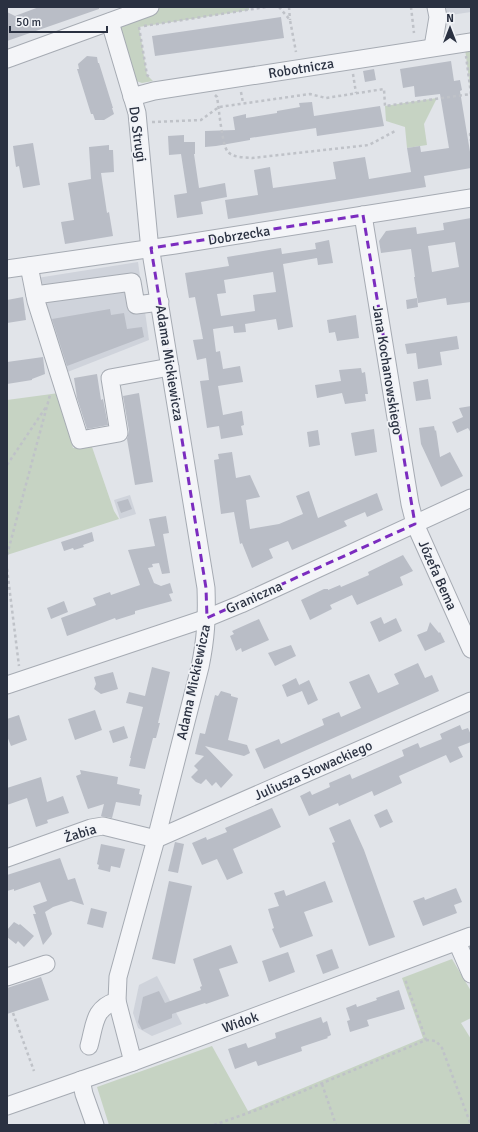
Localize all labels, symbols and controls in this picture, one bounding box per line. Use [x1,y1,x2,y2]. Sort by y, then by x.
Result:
scale bar [10,8,107,34]
north arrow [430,8,470,48]
text: N [446,12,454,25]
text: 50 m [16,15,41,30]
street label: Robotnicza [267,55,335,82]
street label: Do Strugi [125,105,150,163]
street label: Dobrzecka [207,222,271,249]
street label: Adama Mickiewicza [152,304,187,422]
street label: Jana Kochanowskiego [369,304,406,436]
street label: Józefa Bema [415,537,461,613]
street label: Graniczna [223,577,285,617]
street label: Adama Mickiewicza [173,623,214,741]
street label: Juliusza Słowackiego [251,737,375,804]
street label: Żabia [62,821,98,846]
street label: Widok [220,1008,261,1037]

